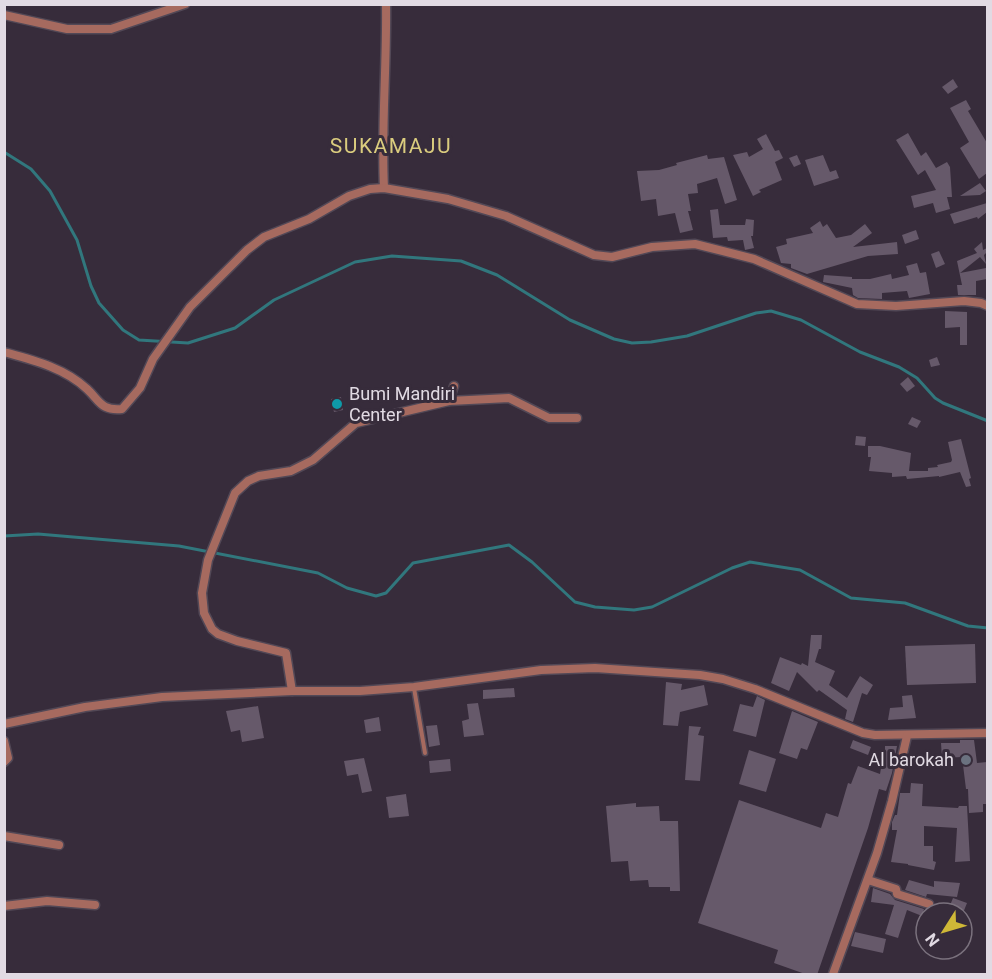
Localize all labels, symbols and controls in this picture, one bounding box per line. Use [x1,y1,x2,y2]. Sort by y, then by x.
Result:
district label: SUKAMAJU [330,134,452,158]
place label: Bumi Mandiri Center [349,383,455,425]
marker: Bumi Mandiri Center [330,397,344,411]
place label: Al barokah [869,749,954,770]
marker: Al barokah [959,753,973,767]
north arrow [914,901,974,961]
text: N [921,929,943,950]

